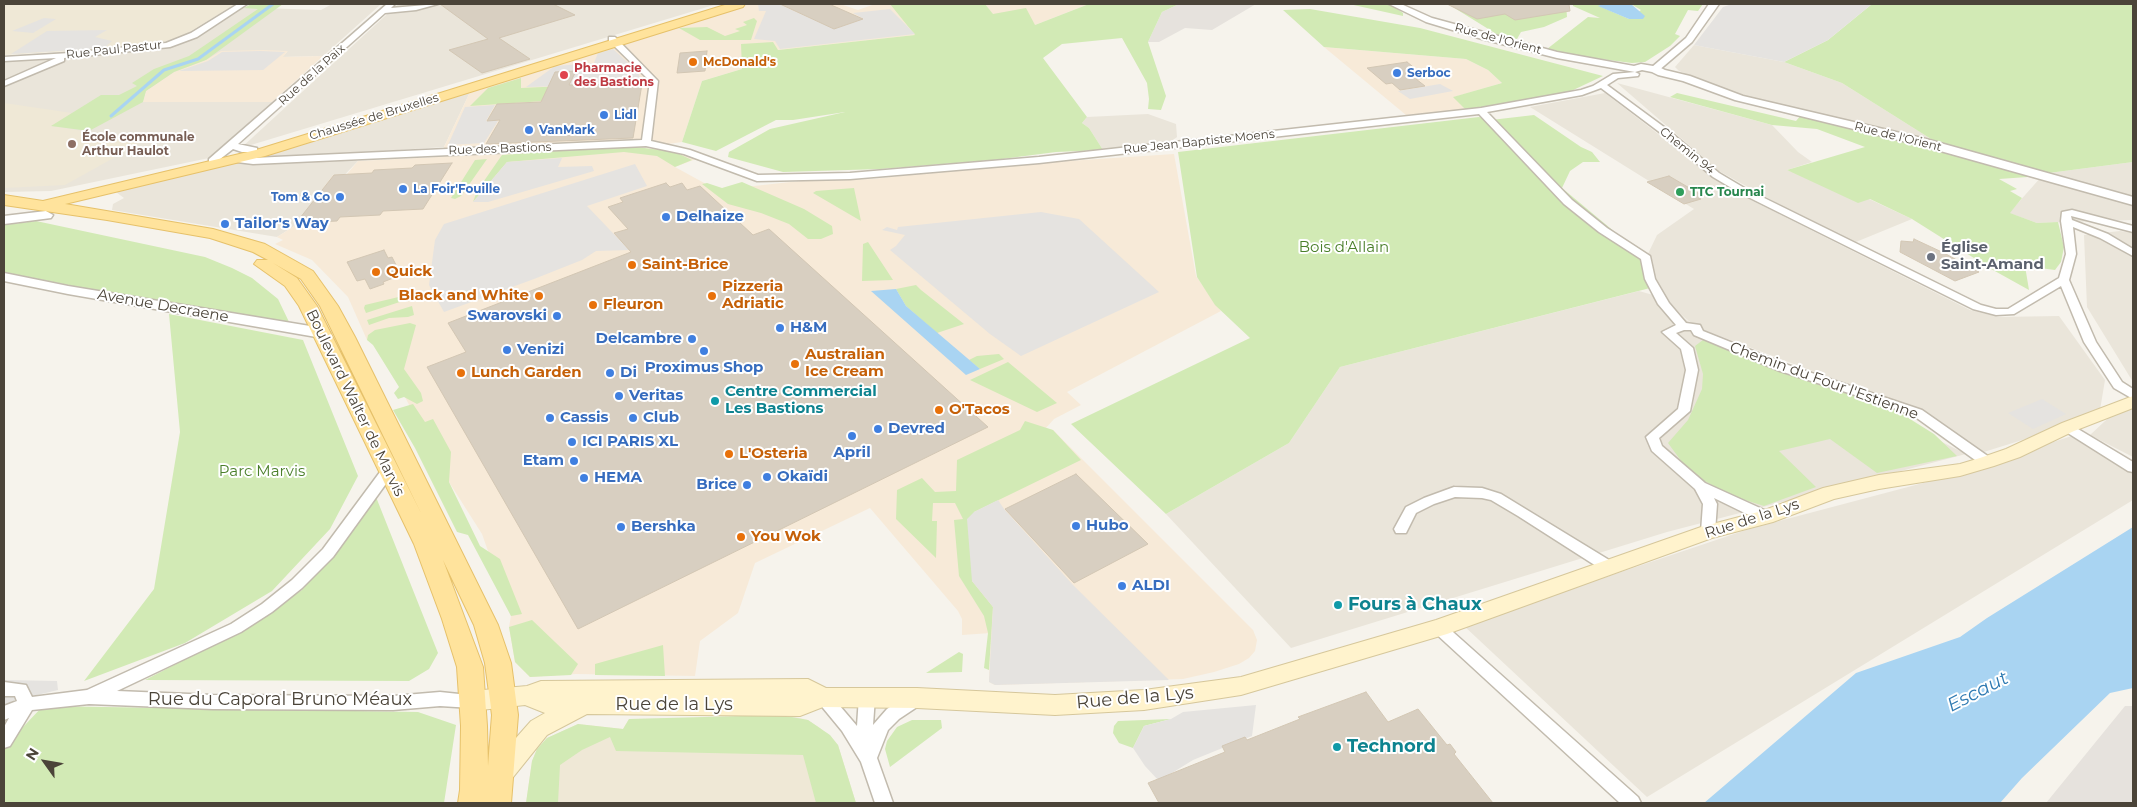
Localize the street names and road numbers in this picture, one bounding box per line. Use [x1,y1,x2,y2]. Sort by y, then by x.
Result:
street label: Rue de l'Orient [1453,20,1543,58]
street label: Rue Paul Pastur [65,38,163,62]
street label: Rue de la Paix [276,41,348,109]
street label: Chaussée de Bruxelles [308,90,440,144]
street label: Rue de l'Orient [1853,119,1943,155]
street label: Chemin 94 [1657,125,1717,177]
street label: Rue Jean Baptiste Moens [1123,127,1275,157]
street label: Rue des Bastions [448,140,552,158]
street label: Avenue Decraene [96,286,230,326]
street label: Boulevard Walter de Marvis [302,307,408,499]
street label: Chemin du Four l'Estienne [1727,338,1921,424]
street label: Rue de la Lys [1703,495,1801,543]
street label: Rue de la Lys [1075,682,1195,714]
street label: Rue du Caporal Bruno Méaux [148,689,412,711]
street label: Rue de la Lys [615,694,733,716]

